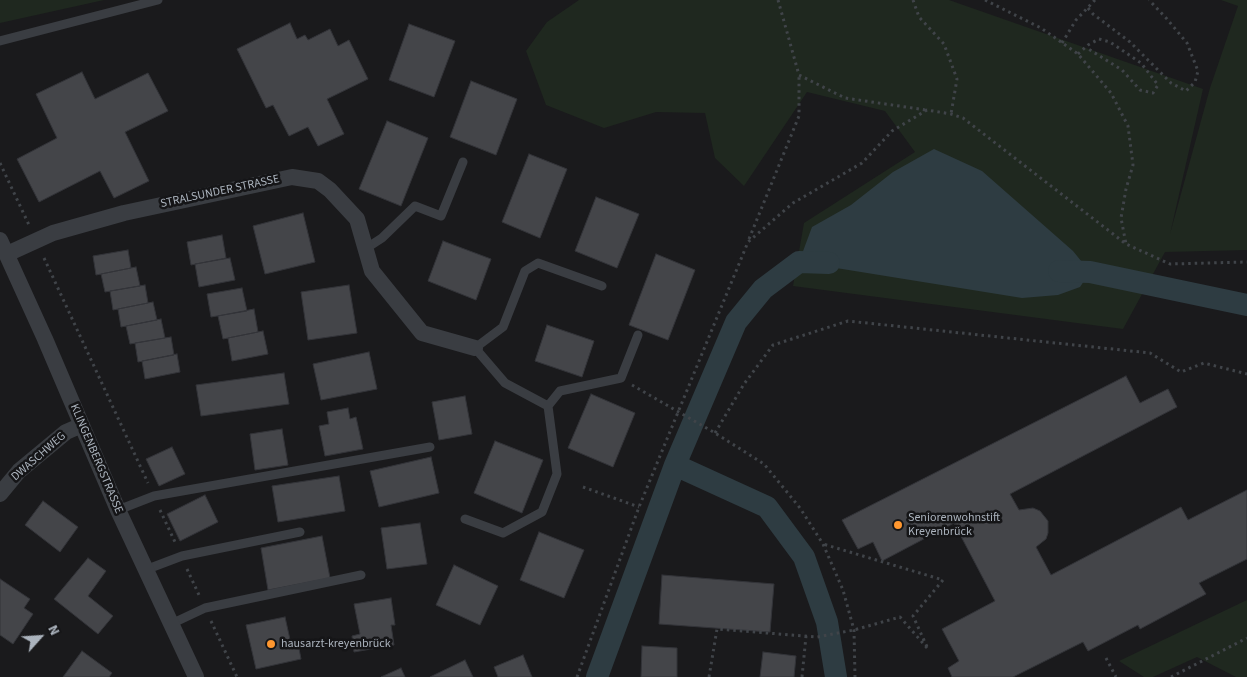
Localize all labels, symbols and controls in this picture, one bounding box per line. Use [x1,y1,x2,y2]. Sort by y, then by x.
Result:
street label: STRALSUNDER STRASSE [159,172,281,212]
street label: KLINGENBERGSTRASSE [66,402,126,516]
street label: DWASCHWEG [9,429,69,485]
place label: Seniorenwohnstift Kreyenbrück [908,511,1000,539]
marker: Seniorenwohnstift Kreyenbrück [892,519,904,531]
north arrow [15,612,65,662]
text: N [42,622,65,639]
place label: hausarzt-kreyenbrück [281,637,391,651]
marker: hausarzt-kreyenbrück [265,638,277,650]

